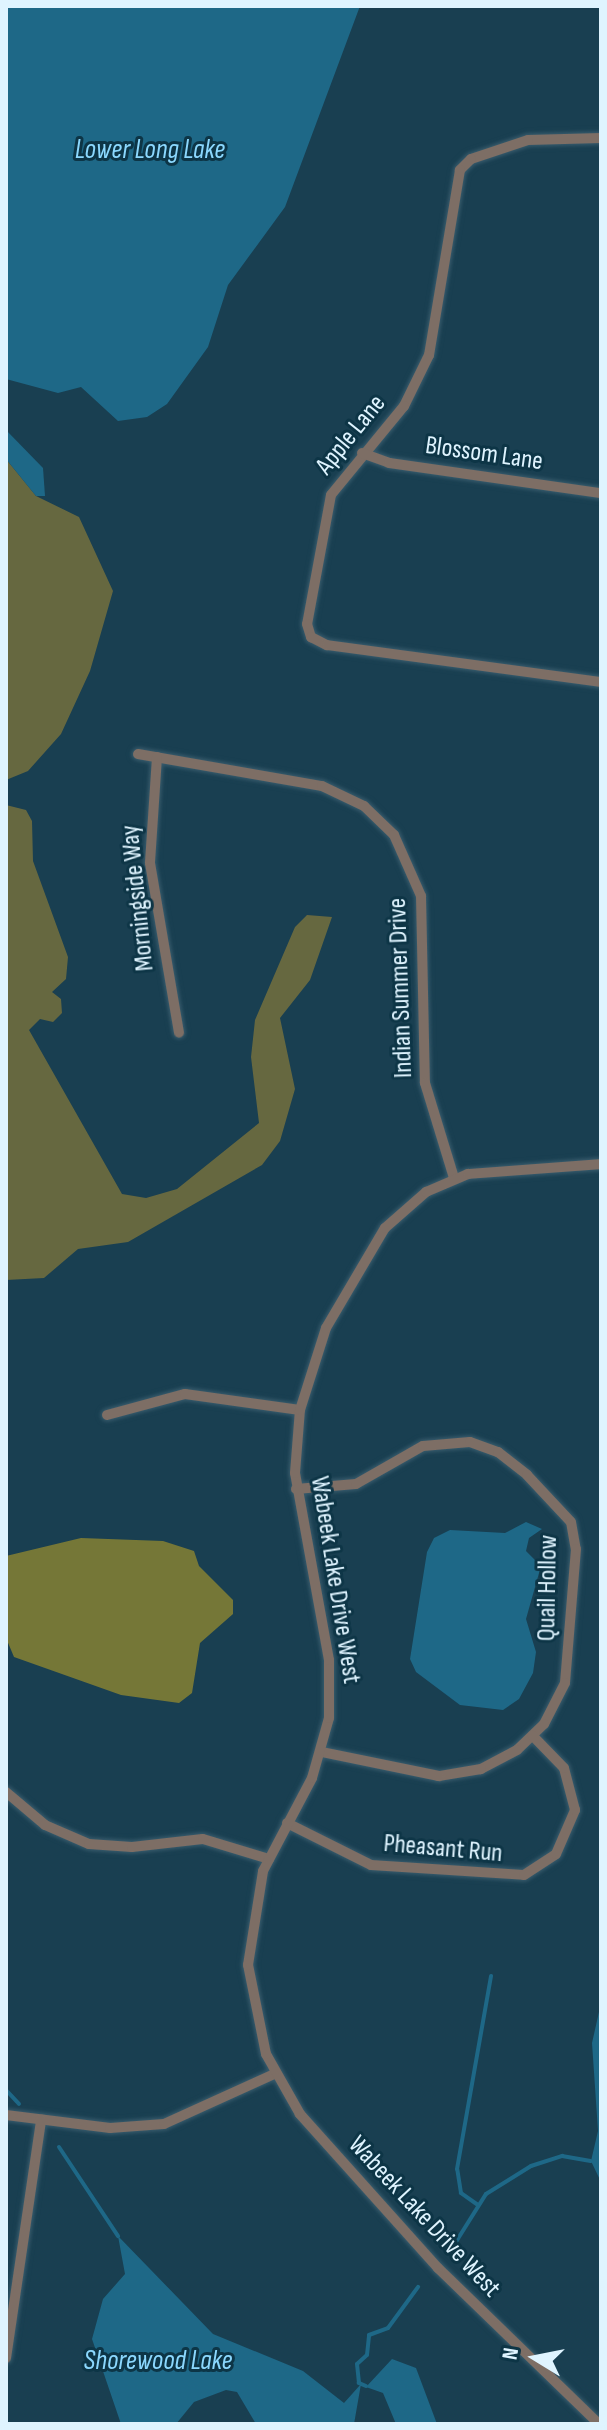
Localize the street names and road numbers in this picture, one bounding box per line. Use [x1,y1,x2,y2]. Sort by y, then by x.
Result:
street label: Apple Lane [309,389,393,481]
street label: Blossom Lane [423,430,545,478]
street label: Morningside Way [115,823,161,973]
street label: Indian Summer Drive [382,897,420,1079]
street label: Wabeek Lake Drive West [303,1474,367,1686]
street label: Quail Hollow [531,1535,565,1641]
street label: Pheasant Run [382,1828,504,1870]
street label: Wabeek Lake Drive West [341,2130,507,2304]

